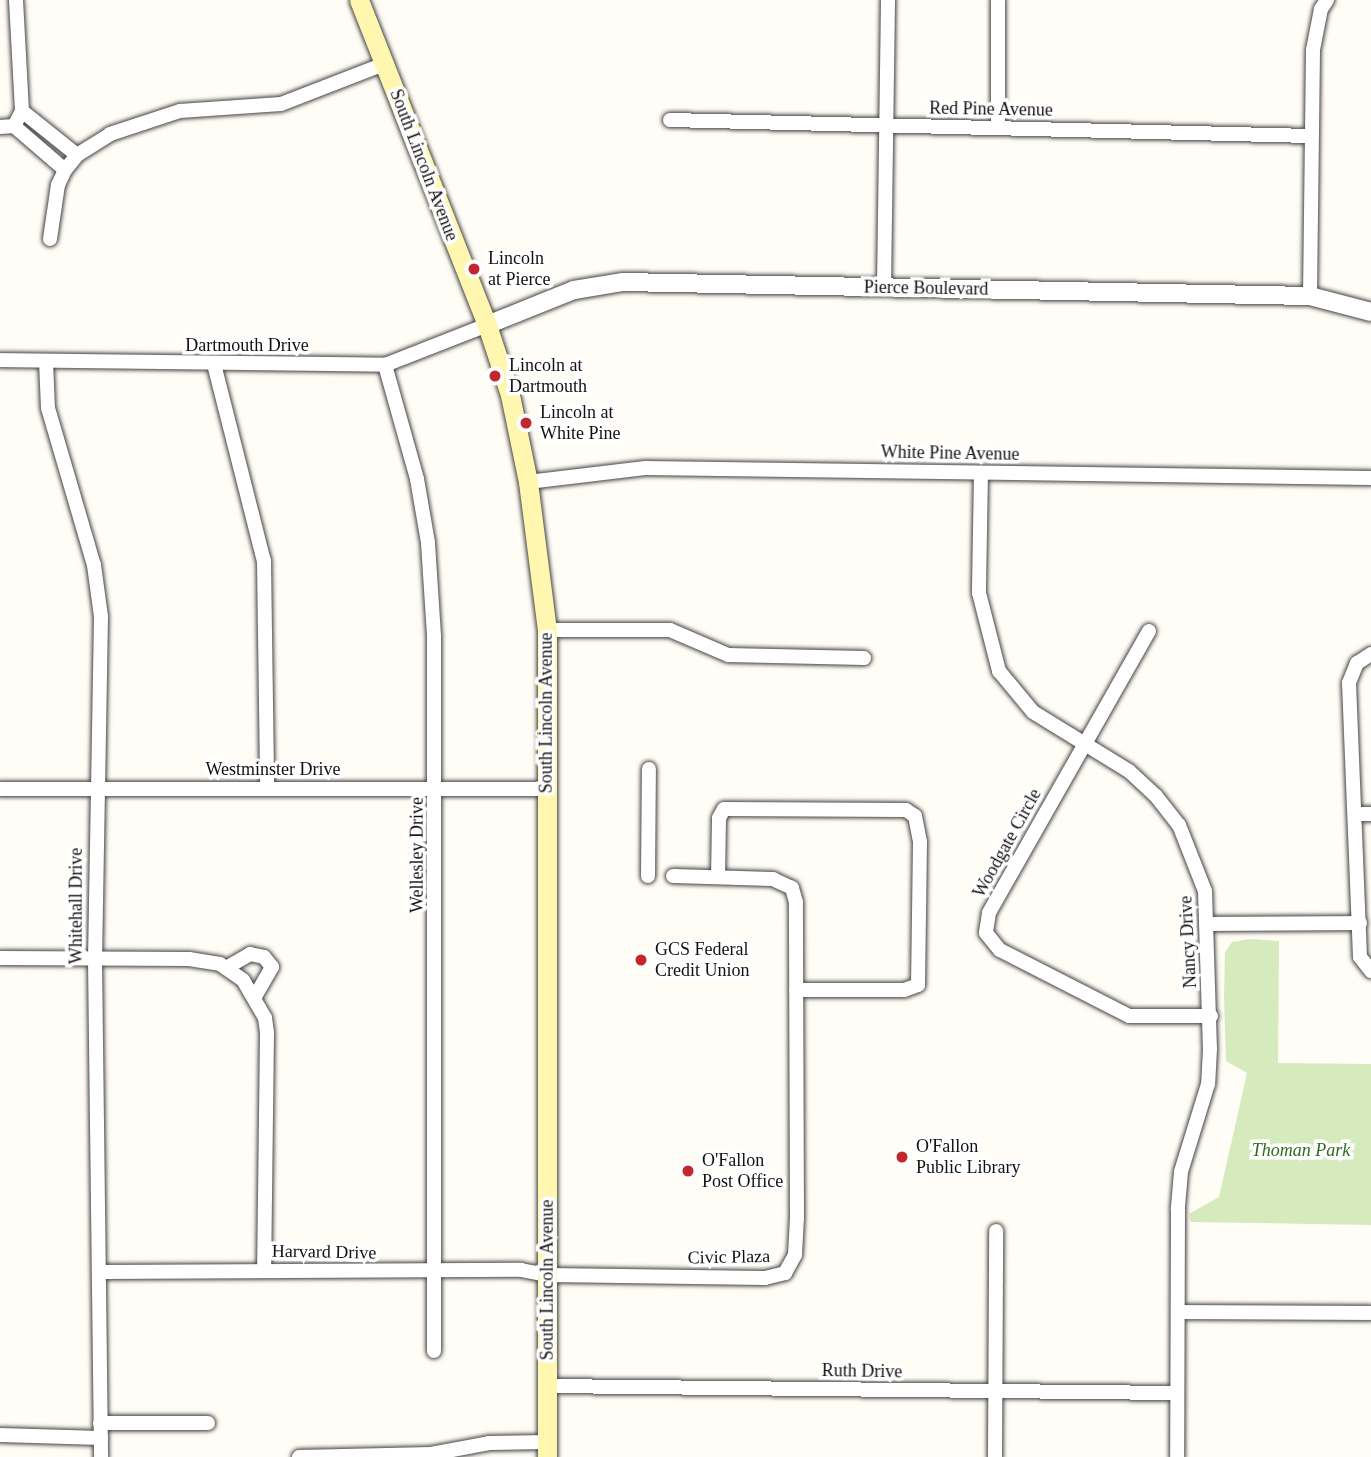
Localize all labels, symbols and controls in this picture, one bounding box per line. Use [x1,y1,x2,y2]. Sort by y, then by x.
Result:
street label: South Lincoln Avenue [385,86,463,244]
street label: Red Pine Avenue [929,97,1053,121]
place label: Lincoln at Pierce [488,248,550,290]
marker: Lincoln at Pierce [466,261,482,277]
street label: Pierce Boulevard [864,276,988,300]
street label: Dartmouth Drive [185,334,309,356]
place label: Lincoln at Dartmouth [509,355,587,398]
marker: Lincoln at Dartmouth [487,368,503,384]
place label: Lincoln at White Pine [540,402,620,444]
marker: Lincoln at White Pine [518,415,534,431]
street label: White Pine Avenue [880,441,1020,465]
street label: South Lincoln Avenue [535,632,557,794]
street label: Westminster Drive [205,758,341,780]
street label: Woodgate Circle [968,785,1046,901]
street label: Wellesley Drive [406,797,428,913]
street label: Whitehall Drive [65,848,87,964]
street label: Nancy Drive [1175,895,1201,989]
place label: GCS Federal Credit Union [655,939,749,982]
marker: GCS Federal Credit Union [633,952,649,968]
place label: O'Fallon Public Library [916,1136,1020,1178]
park label: Thoman Park [1252,1139,1350,1161]
marker: O'Fallon Public Library [894,1149,910,1165]
place label: O'Fallon Post Office [702,1150,783,1192]
marker: O'Fallon Post Office [680,1163,696,1179]
street label: South Lincoln Avenue [536,1199,558,1361]
street label: Harvard Drive [272,1240,376,1264]
street label: Civic Plaza [688,1245,770,1269]
street label: Ruth Drive [822,1359,902,1383]

